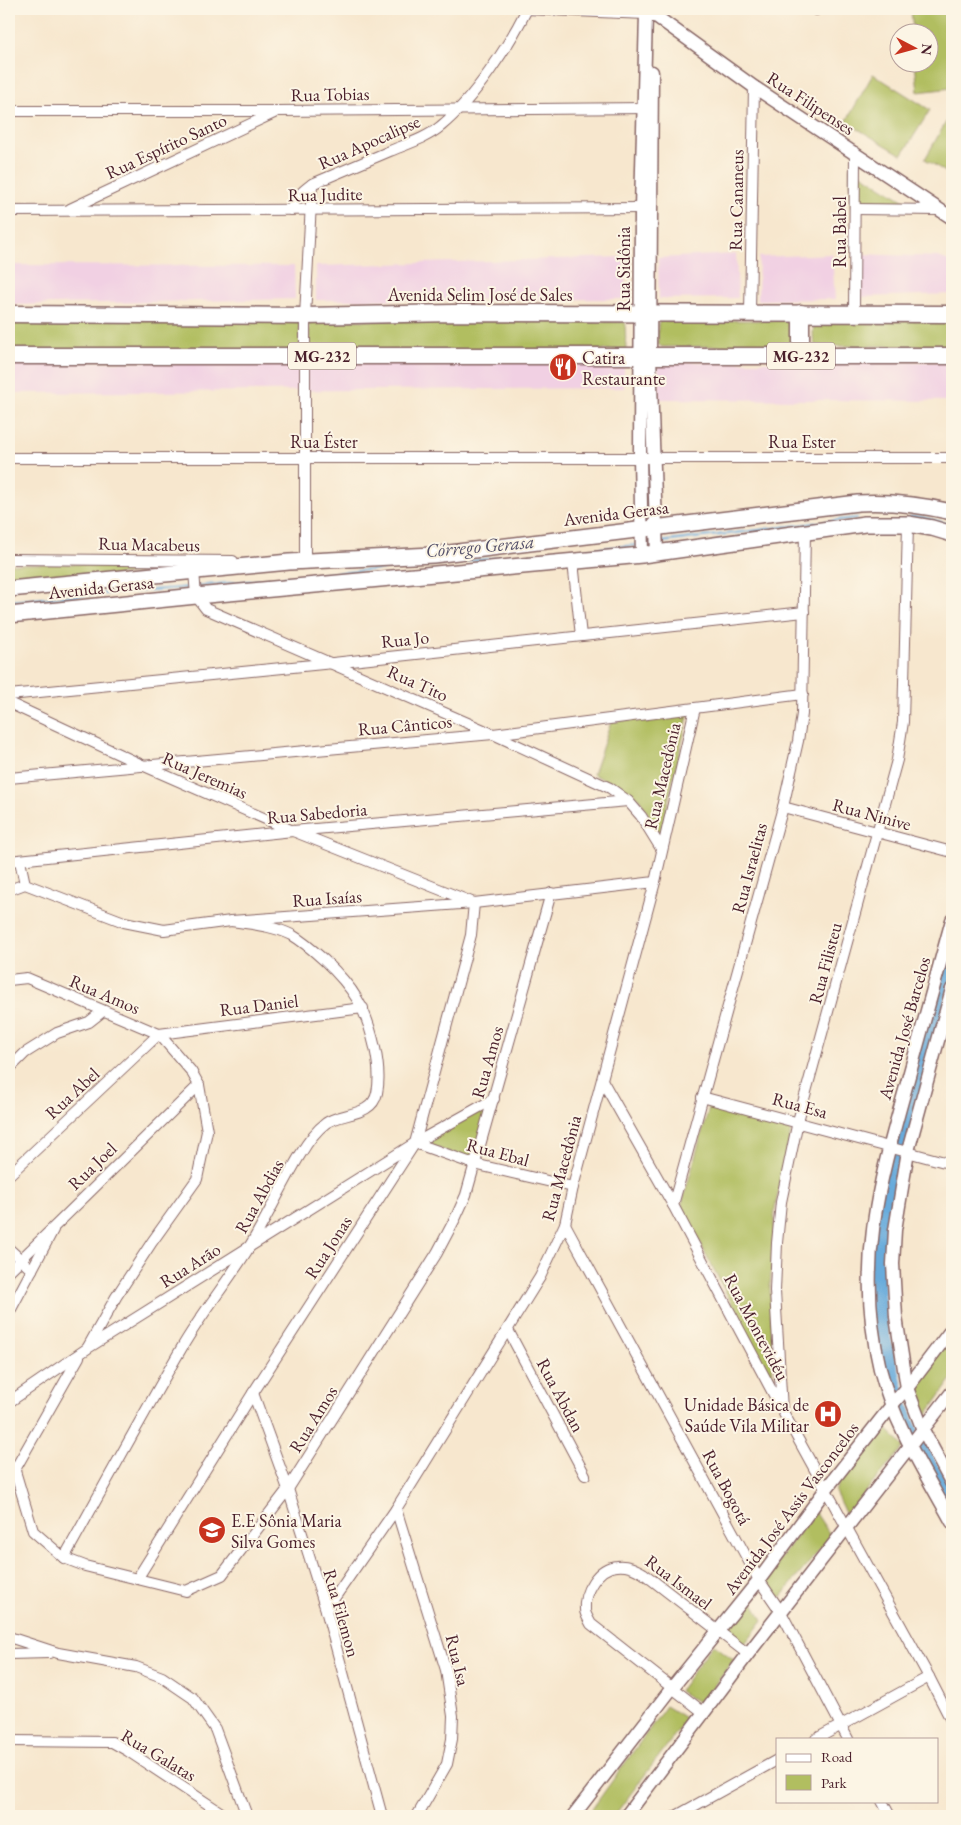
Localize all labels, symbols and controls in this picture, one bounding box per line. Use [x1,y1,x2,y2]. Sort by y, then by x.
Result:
north arrow [888,22,938,72]
text: N [917,43,936,57]
street label: Rua Filipenses [763,66,859,140]
street label: Rua Tobias [290,82,370,106]
street label: Rua Espírito Santo [102,108,230,184]
street label: Rua Apocalipse [315,109,423,175]
street label: Rua Cananeus [724,149,748,251]
street label: Rua Judite [287,182,363,206]
street label: Rua Babel [828,196,851,268]
street label: Rua Sidônia [612,226,635,312]
street label: Avenida Selim José de Sales [386,283,573,306]
road number: MG-232 [288,342,356,370]
road number: MG-232 [767,342,835,370]
place label: Catira Restaurante [582,346,665,390]
restaurant icon: Catira Restaurante [548,352,578,382]
street label: Rua Éster [290,430,358,453]
street label: Rua Ester [768,430,836,453]
street label: Avenida Gerasa [561,495,671,531]
water label: Córrego Gerasa [425,529,535,563]
street label: Rua Macabeus [98,532,200,556]
street label: Avenida Gerasa [46,570,156,604]
street label: Rua Jo [380,625,430,653]
street label: Rua Tito [384,659,452,707]
street label: Rua Cânticos [357,709,453,741]
street label: Rua Macedônia [639,719,686,832]
street label: Rua Jeremias [159,746,251,804]
street label: Rua Ninive [830,793,914,835]
street label: Rua Sabedoria [266,797,369,829]
street label: Rua Israelitas [726,820,772,916]
street label: Rua Isaías [291,884,363,912]
street label: Rua Filisteu [803,919,847,1006]
street label: Avenida José Barcelos [872,954,935,1103]
street label: Rua Amos [66,969,144,1019]
street label: Rua Daniel [218,989,300,1021]
street label: Rua Amos [466,1023,508,1101]
street label: Rua Abel [40,1062,104,1124]
street label: Rua Esa [770,1087,831,1124]
street label: Rua Macedônia [536,1112,586,1224]
street label: Rua Ebal [464,1133,532,1171]
street label: Rua Joel [63,1137,121,1195]
street label: Rua Abdias [229,1155,289,1237]
street label: Rua Jonas [299,1211,357,1283]
street label: Rua Arão [155,1237,225,1293]
street label: Rua Montevidéu [719,1270,795,1385]
street label: Rua Abdan [532,1354,590,1436]
street label: Rua Amos [284,1381,343,1457]
place label: Unidade Básica de Saúde Vila Militar [684,1393,809,1437]
hospital icon: Unidade Básica de Saúde Vila Militar [813,1399,843,1429]
street label: Avenida José Assis Vasconcelos [718,1417,864,1600]
street label: Rua Bogotá [698,1445,757,1529]
place label: E.E Sônia Maria Silva Gomes [231,1509,342,1553]
school or university icon: E.E Sônia Maria Silva Gomes [197,1515,227,1545]
street label: Rua Ismael [641,1549,717,1615]
street label: Rua Filemon [318,1566,366,1660]
street label: Rua Isa [441,1632,476,1689]
street label: Rua Galatas [117,1724,201,1786]
legend [776,1738,938,1802]
text: Road [821,1747,853,1766]
text: Park [821,1773,848,1792]

